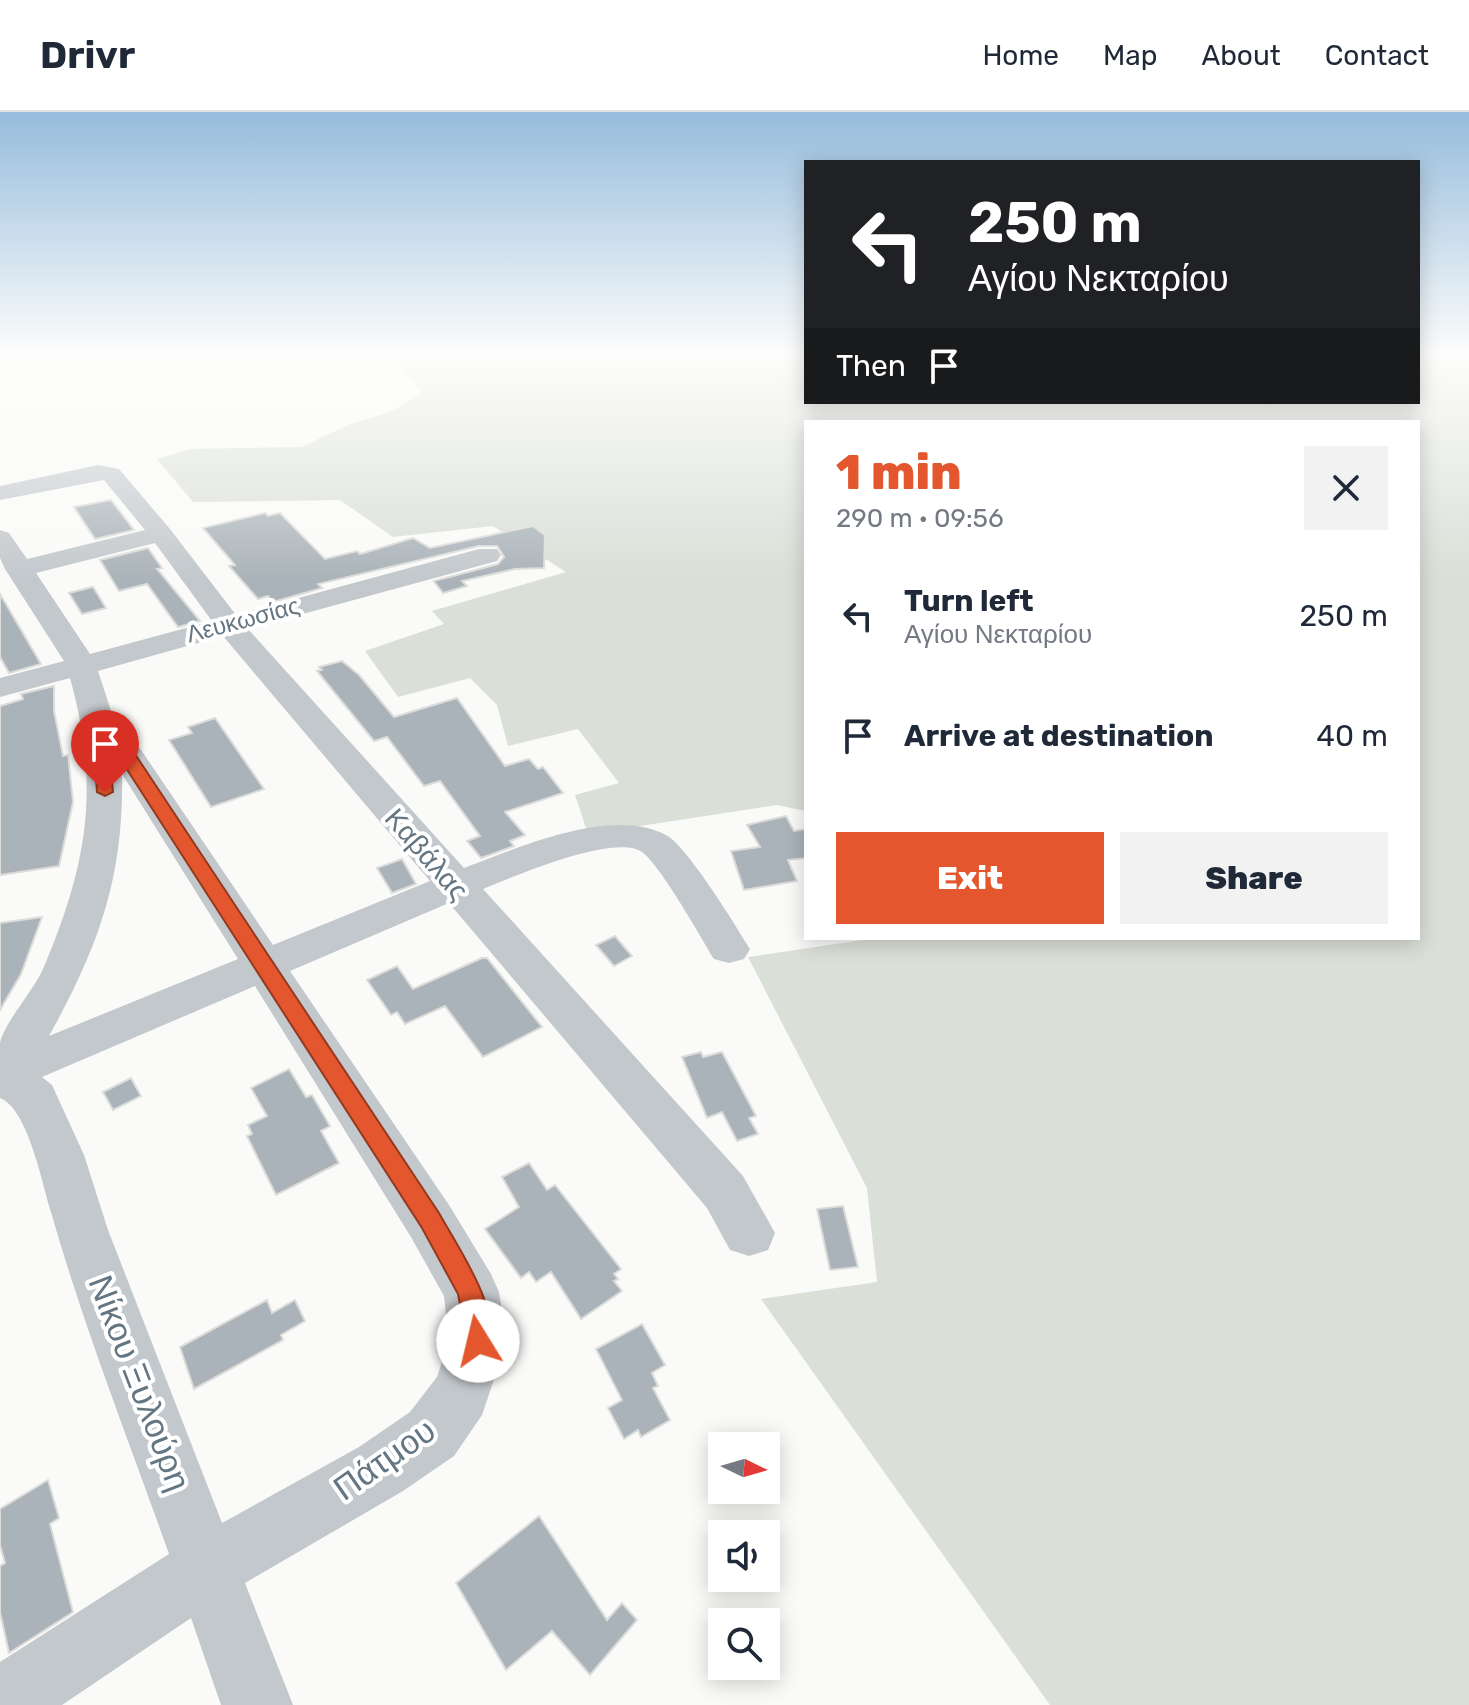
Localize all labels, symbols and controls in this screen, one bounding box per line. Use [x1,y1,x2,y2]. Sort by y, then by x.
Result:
text: Drivr [40,32,135,78]
text: Home [982,39,1059,72]
text: Map [1103,39,1157,72]
text: About [1201,39,1281,72]
text: Contact [1325,39,1429,72]
text: 250 m [968,190,1142,256]
icon: left [836,192,940,296]
text: Αγίου Νεκταρίου [968,257,1229,300]
icon: arrive [922,344,966,388]
text: Then [836,348,906,384]
text: 1 min [836,444,962,501]
button: close [1304,446,1388,530]
text: 290 m · 09:56 [836,503,1004,534]
text: Turn left [904,583,1034,619]
street label: Λευκωσίας [183,591,303,649]
icon: left [836,594,880,638]
text: 250 m [1300,598,1388,634]
text: Αγίου Νεκταρίου [904,619,1092,650]
pin [71,710,139,792]
icon: arrive [836,714,880,758]
text: Arrive at destination [904,718,1214,754]
text: 40 m [1316,718,1388,754]
icon: arrive [83,722,127,766]
street label: Καβάλας [378,802,475,907]
button: Exit [836,832,1104,924]
button: Share [1120,832,1388,924]
street label: Νίκου Ξυλούρη [80,1270,199,1497]
position arrow [436,1299,520,1383]
street label: Πάτμου [326,1410,443,1509]
north arrow [708,1432,780,1504]
map controls [708,1432,780,1680]
button: sound [708,1520,780,1592]
button: search [708,1608,780,1680]

